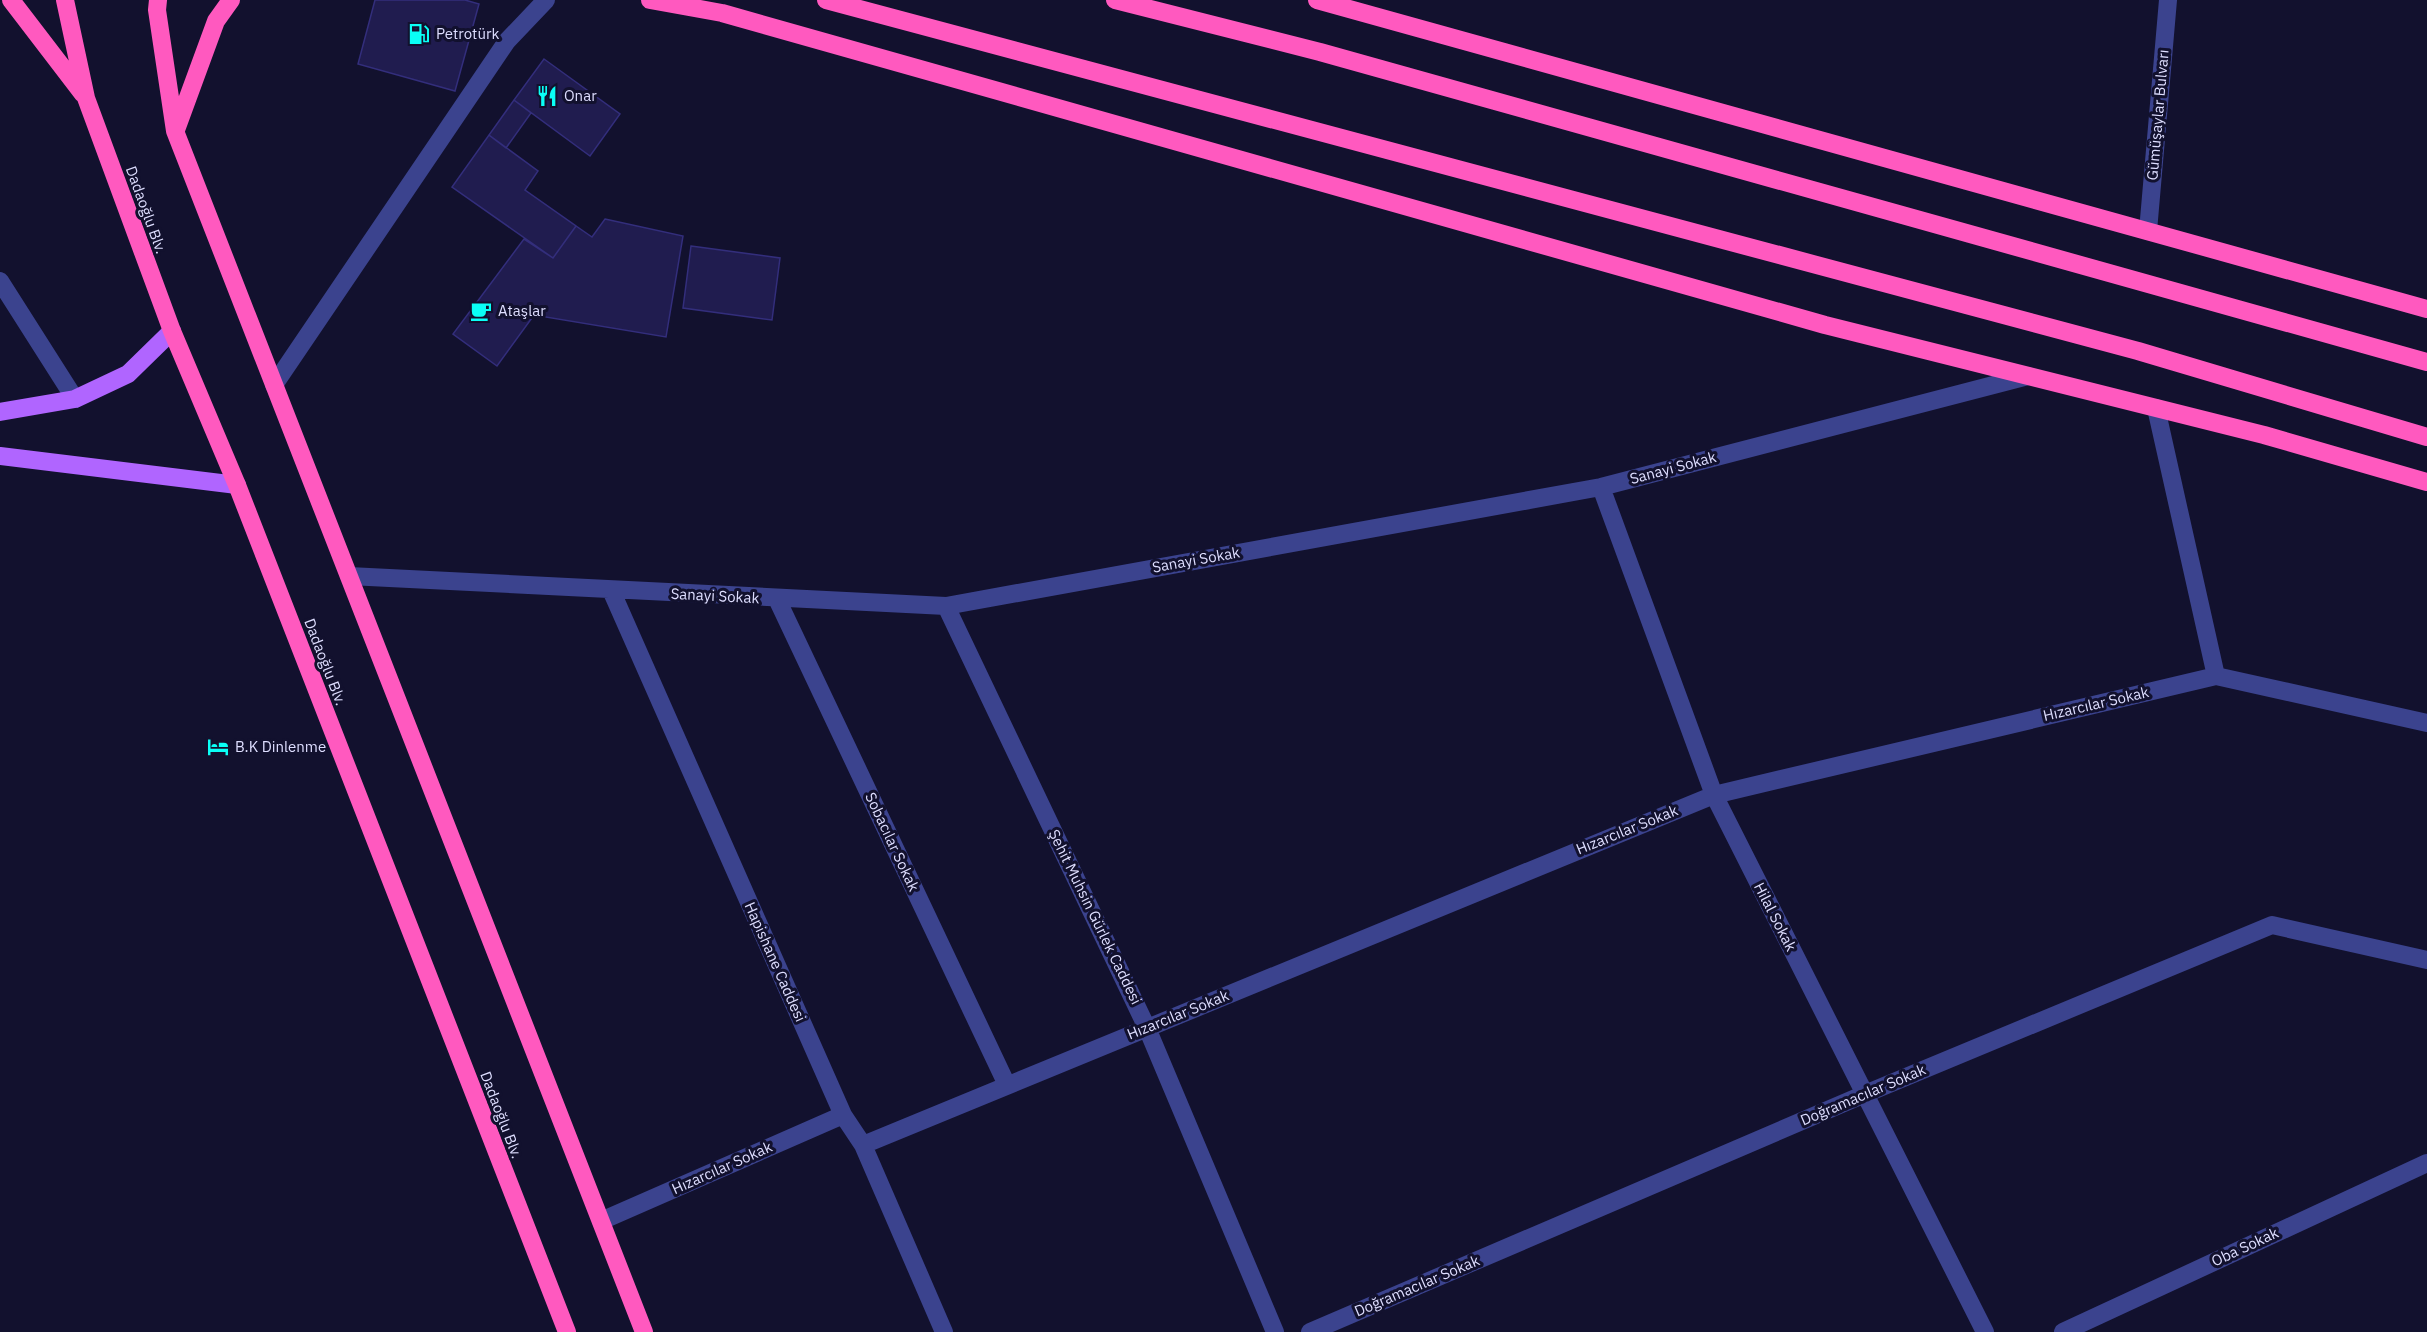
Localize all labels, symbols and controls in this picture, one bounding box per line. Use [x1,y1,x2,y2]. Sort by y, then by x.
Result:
fuel station icon: Petrotürk [407,22,431,46]
place label: Petrotürk [436,24,499,43]
street label: Gümüşaylar Bulvarı [2142,49,2173,181]
restaurant icon: Onar [535,84,559,108]
place label: Onar [564,86,597,105]
street label: Dadaoğlu Blv. [122,163,171,256]
cafe icon: Ataşlar [469,299,493,323]
place label: Ataşlar [498,301,546,320]
street label: Sanayi Sokak [1628,447,1718,488]
street label: Sanayi Sokak [1151,542,1241,577]
street label: Sanayi Sokak [670,584,760,607]
street label: Dadaoğlu Blv. [300,616,351,708]
street label: Hızarcılar Sokak [2041,682,2151,725]
hotel icon: B.K Dinlenme [206,735,230,759]
place label: B.K Dinlenme [235,737,326,756]
street label: Sobacılar Sokak [861,789,924,894]
street label: Hızarcılar Sokak [1573,800,1681,859]
street label: Şehit Muhsin Gürlek Caddesi [1045,826,1146,1007]
street label: Hilal Sokak [1750,879,1801,955]
street label: Hapishane Caddesi [740,899,810,1025]
street label: Hızarcılar Sokak [1124,985,1232,1044]
street label: Doğramacılar Sokak [1797,1060,1928,1130]
street label: Dadaoğlu Blv. [476,1069,527,1161]
street label: Hızarcılar Sokak [669,1137,775,1198]
street label: Oba Sokak [2208,1223,2281,1270]
street label: Doğramacılar Sokak [1351,1251,1482,1321]

